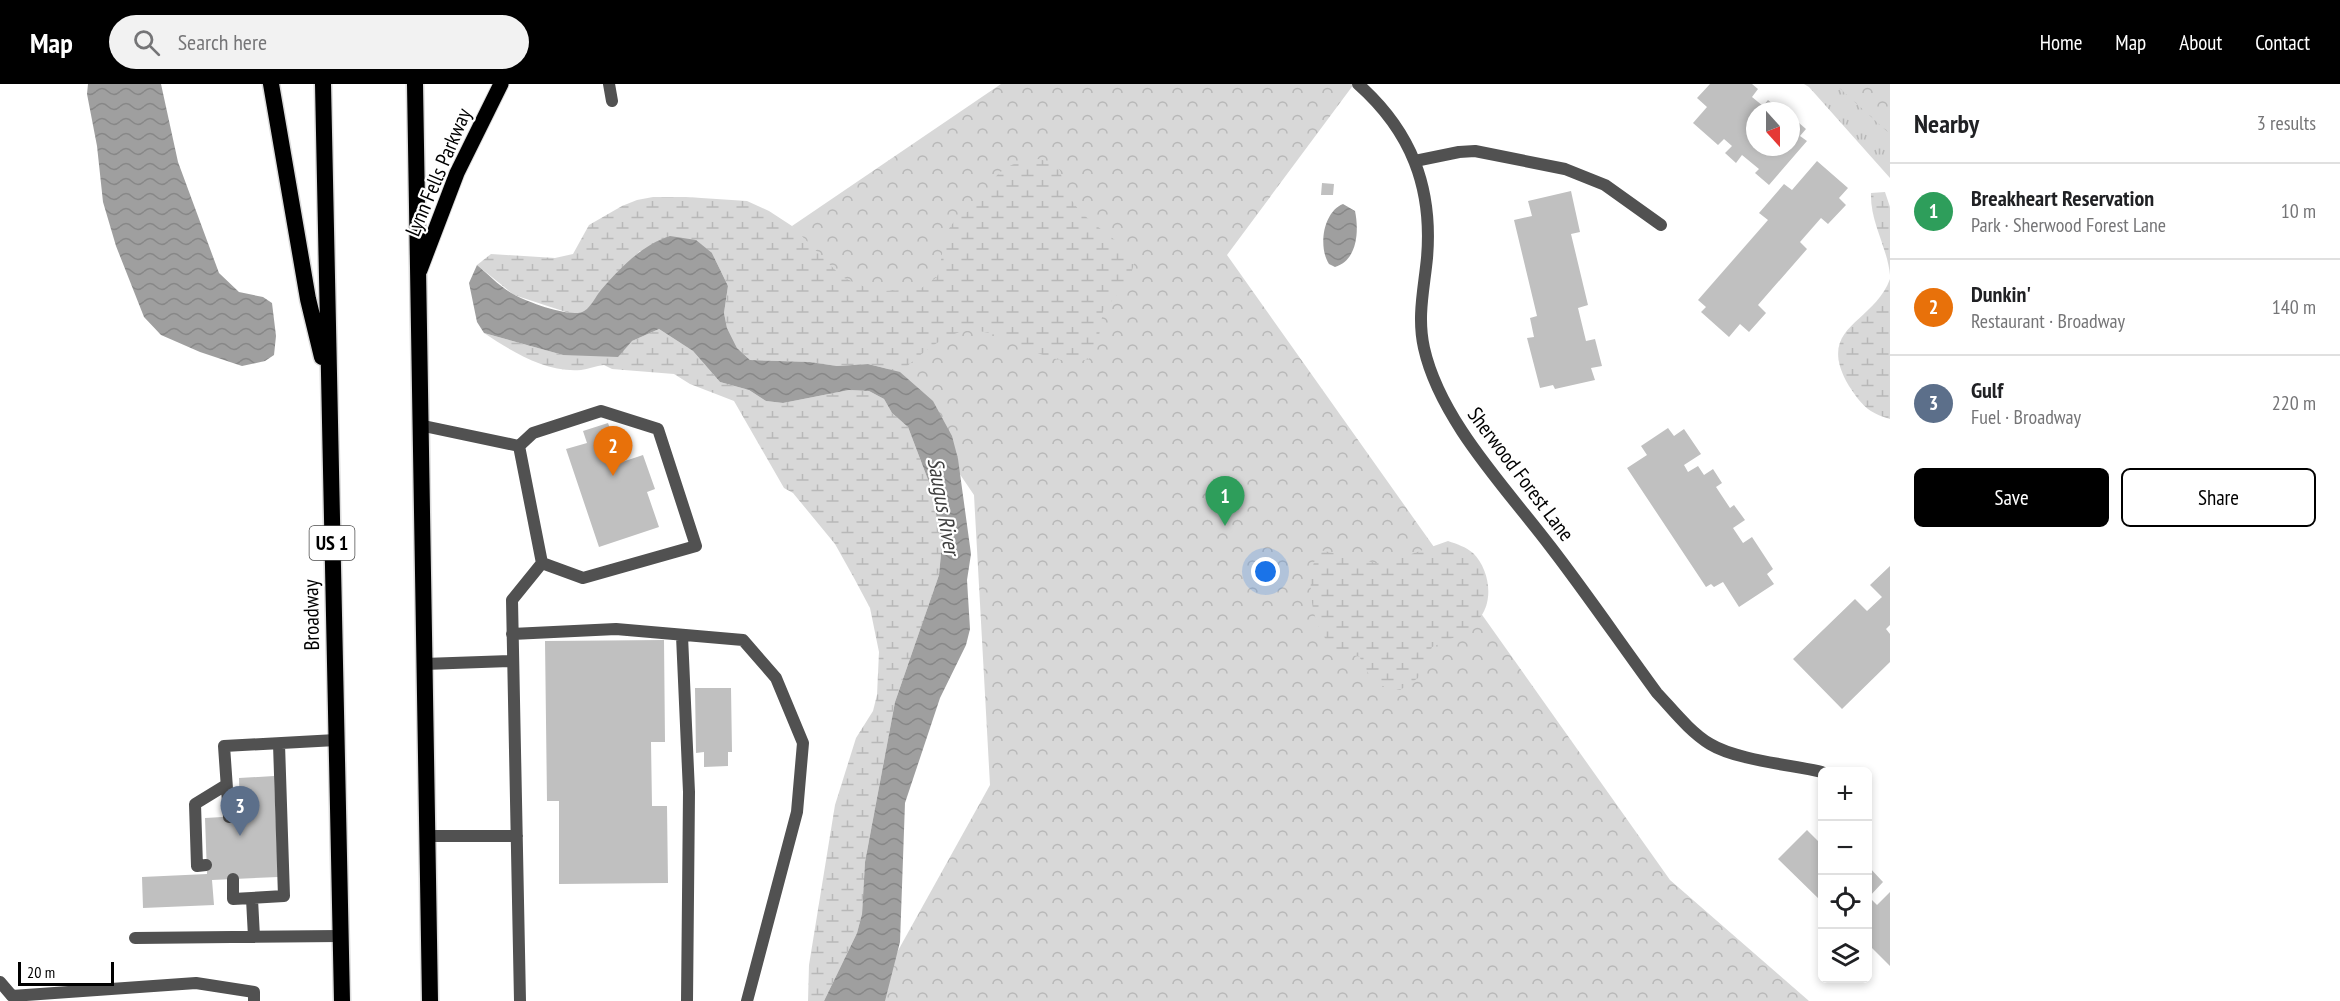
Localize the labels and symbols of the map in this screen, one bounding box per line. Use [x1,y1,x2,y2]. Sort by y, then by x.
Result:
north arrow [1746,102,1800,156]
street label: Lynn Fells Parkway [399,104,477,240]
street label: Sherwood Forest Lane [1462,402,1580,546]
pin: 2 [594,426,632,476]
water label: Saugus River [922,455,967,560]
pin: 1 [1206,476,1244,526]
road number: US 1 [310,526,354,560]
your location [1251,557,1280,586]
street label: Broadway [297,579,325,651]
pin: 3 [220,786,260,836]
scale bar [18,959,114,986]

